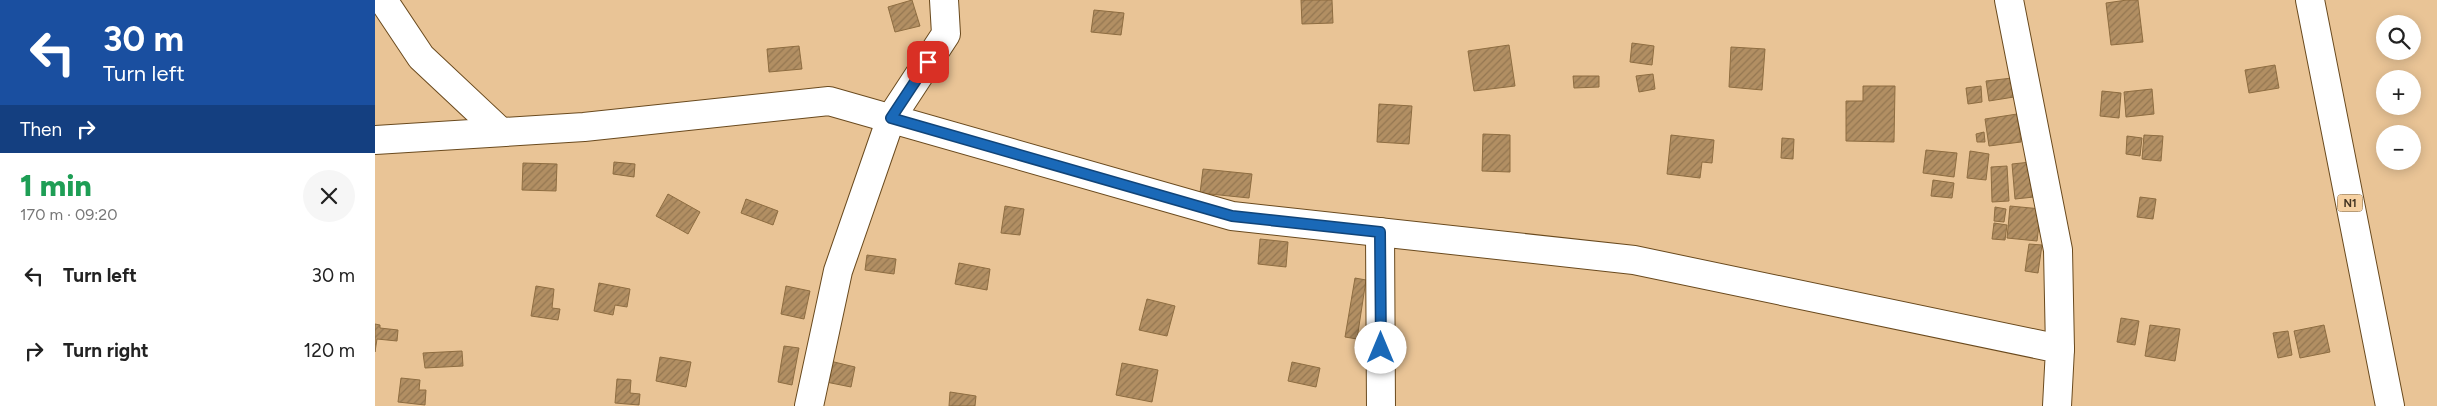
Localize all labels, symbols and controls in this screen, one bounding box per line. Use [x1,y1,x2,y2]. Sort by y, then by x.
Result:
map controls [2376,15,2421,170]
button: search [2376,15,2421,60]
text: 30 m [103,18,184,60]
icon: left [20,20,85,85]
pin [907,41,949,83]
icon: arrive [914,48,942,76]
text: Turn left [103,60,185,87]
button: + [2376,70,2421,115]
icon: right [72,115,100,143]
text: Then [20,118,62,141]
button: − [2376,125,2421,170]
text: 1 min [20,167,92,204]
button: close [303,170,355,222]
road number: N1 [2337,194,2363,212]
text: 170 m · 09:20 [20,205,118,224]
icon: left [20,262,48,290]
text: Turn left [63,264,137,287]
text: 30 m [312,264,355,287]
position arrow [1354,321,1406,373]
icon: right [20,337,48,365]
text: Turn right [63,339,149,362]
text: 120 m [303,339,355,362]

